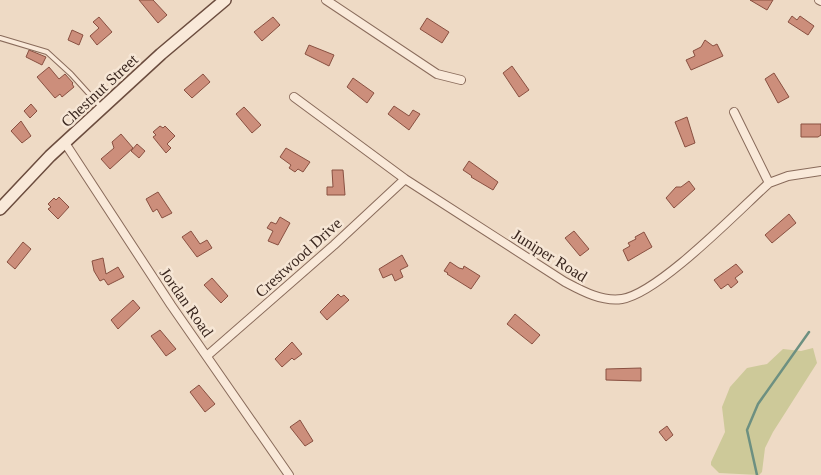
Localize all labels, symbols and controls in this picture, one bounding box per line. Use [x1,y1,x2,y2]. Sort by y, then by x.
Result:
street label: Chestnut Street [58,50,141,130]
street label: Crestwood Drive [252,214,345,300]
street label: Juniper Road [509,226,590,286]
street label: Jordan Road [157,264,217,340]

